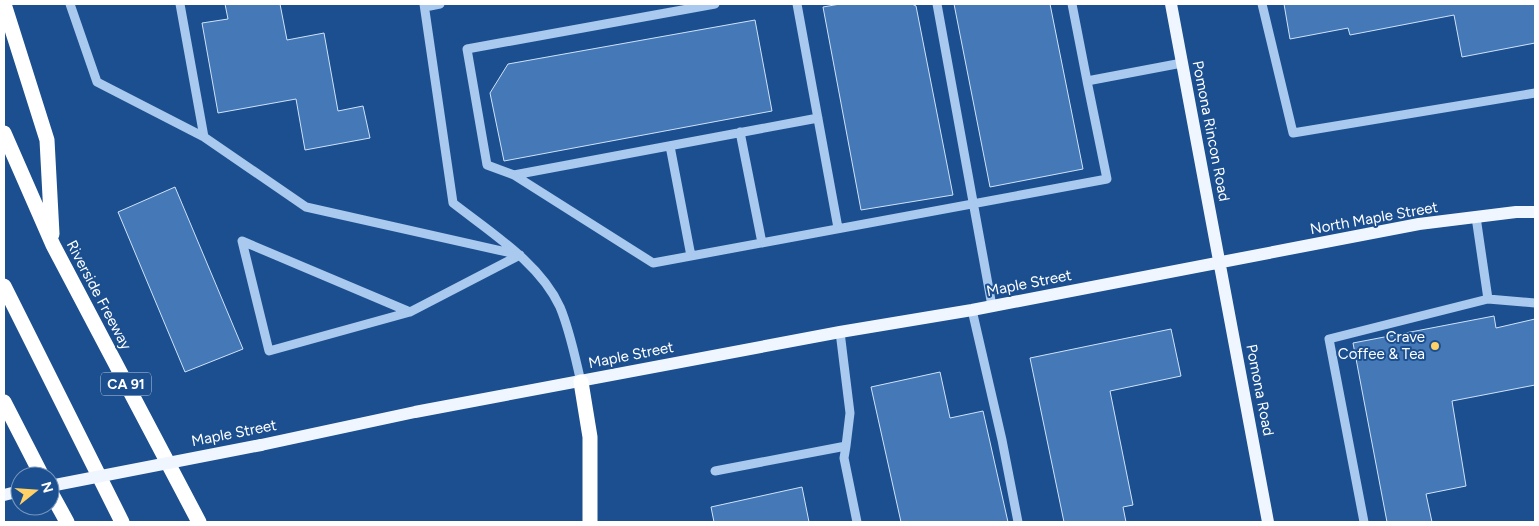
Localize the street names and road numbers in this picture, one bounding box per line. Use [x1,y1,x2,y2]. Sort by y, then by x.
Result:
street label: Pomona Rincon Road [1189,59,1233,203]
street label: North Maple Street [1309,198,1440,238]
street label: Riverside Freeway [63,237,135,353]
street label: Maple Street [985,266,1073,300]
street label: Maple Street [587,338,675,372]
street label: Pomona Road [1242,343,1278,437]
road number: CA 91 [101,372,151,396]
street label: Maple Street [190,416,278,450]

